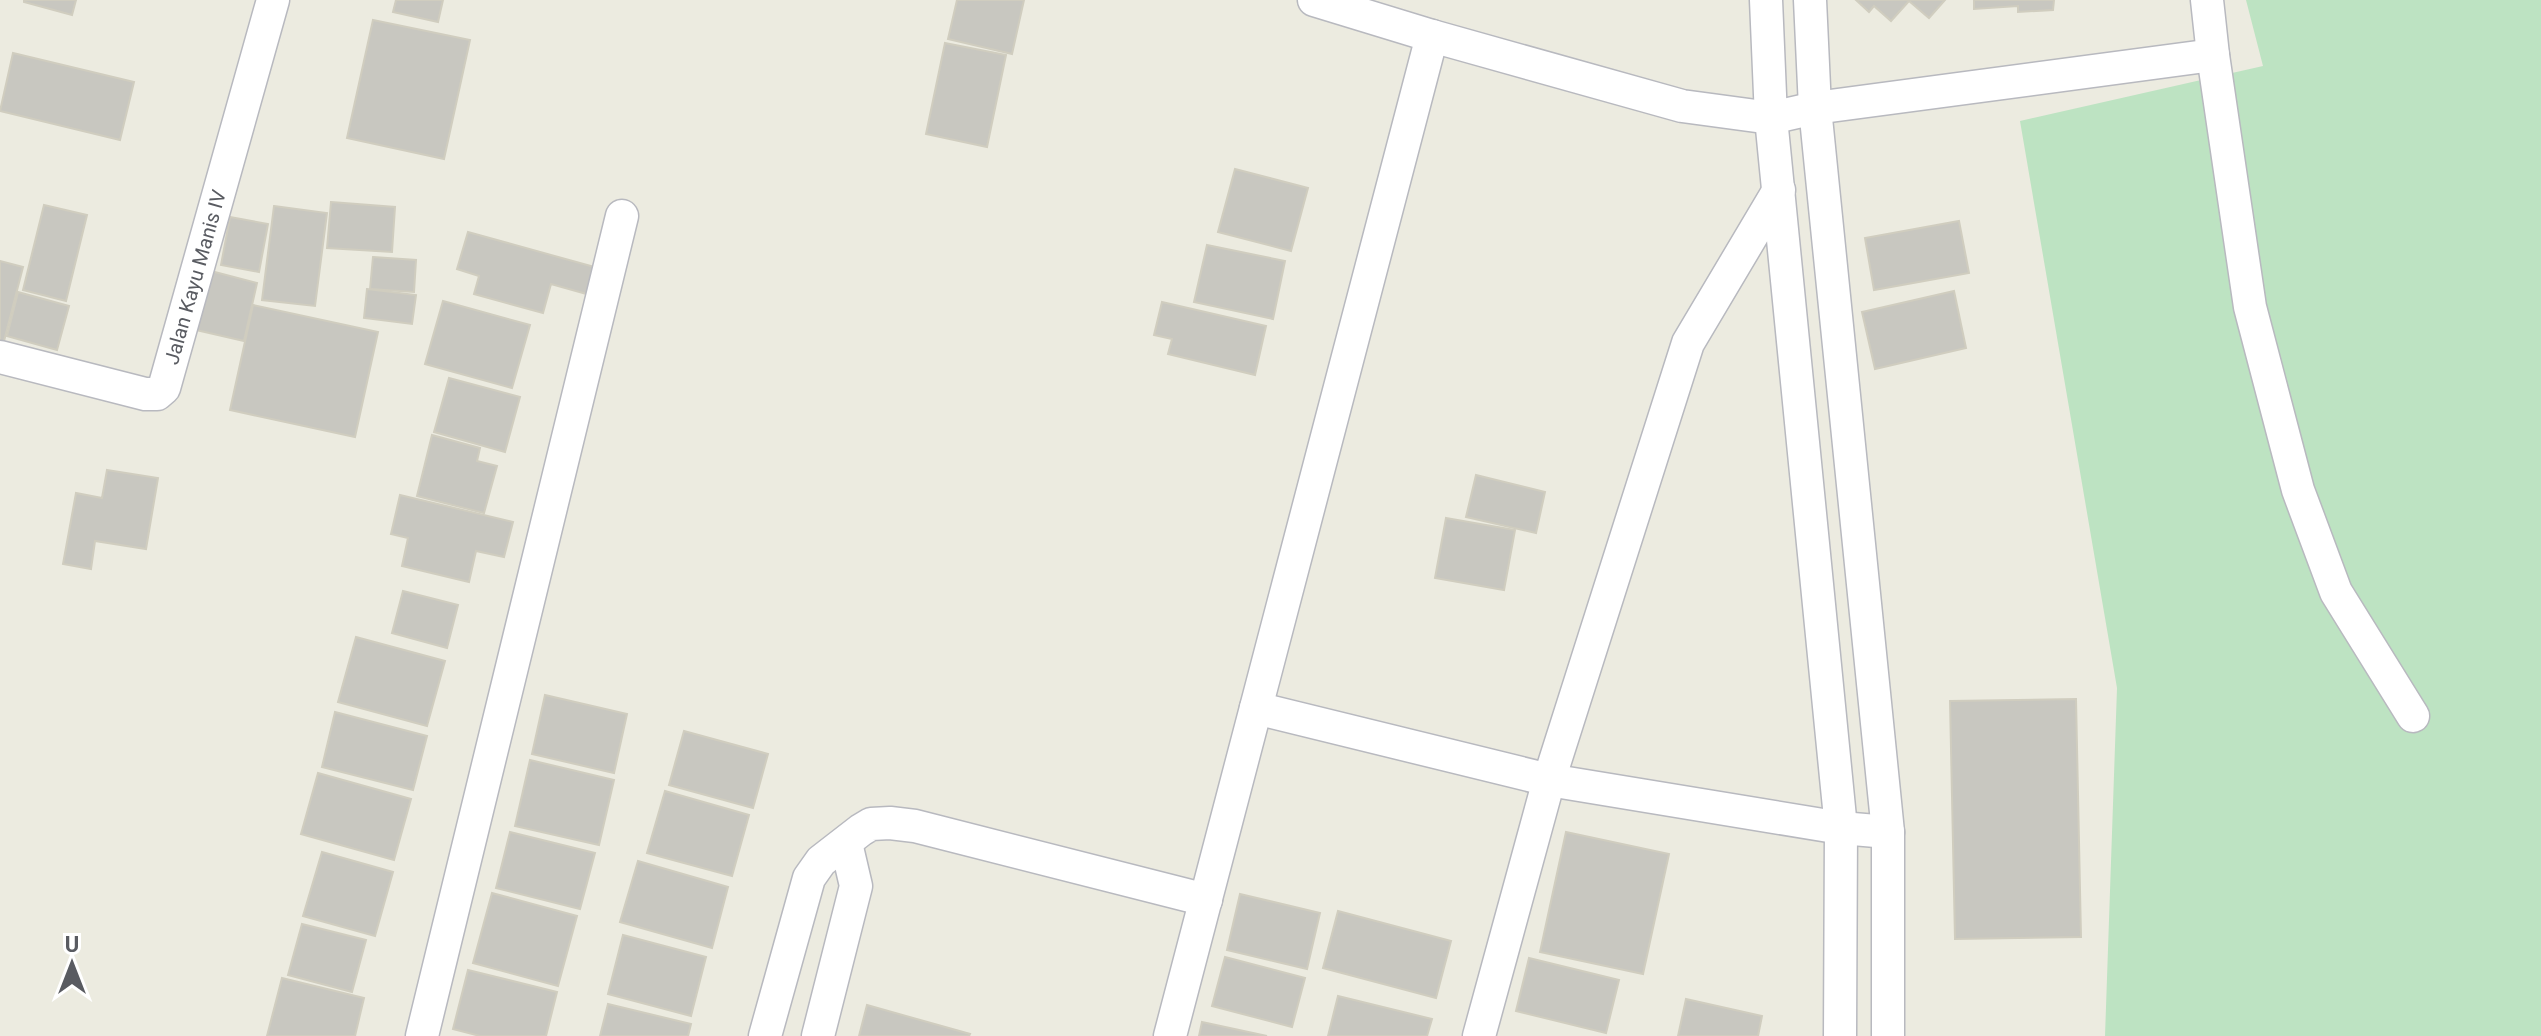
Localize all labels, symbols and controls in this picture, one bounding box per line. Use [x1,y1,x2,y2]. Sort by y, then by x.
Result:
street label: Jalan Kayu Manis IV [159,187,231,367]
north arrow [32,924,112,1004]
text: U [65,932,79,957]

